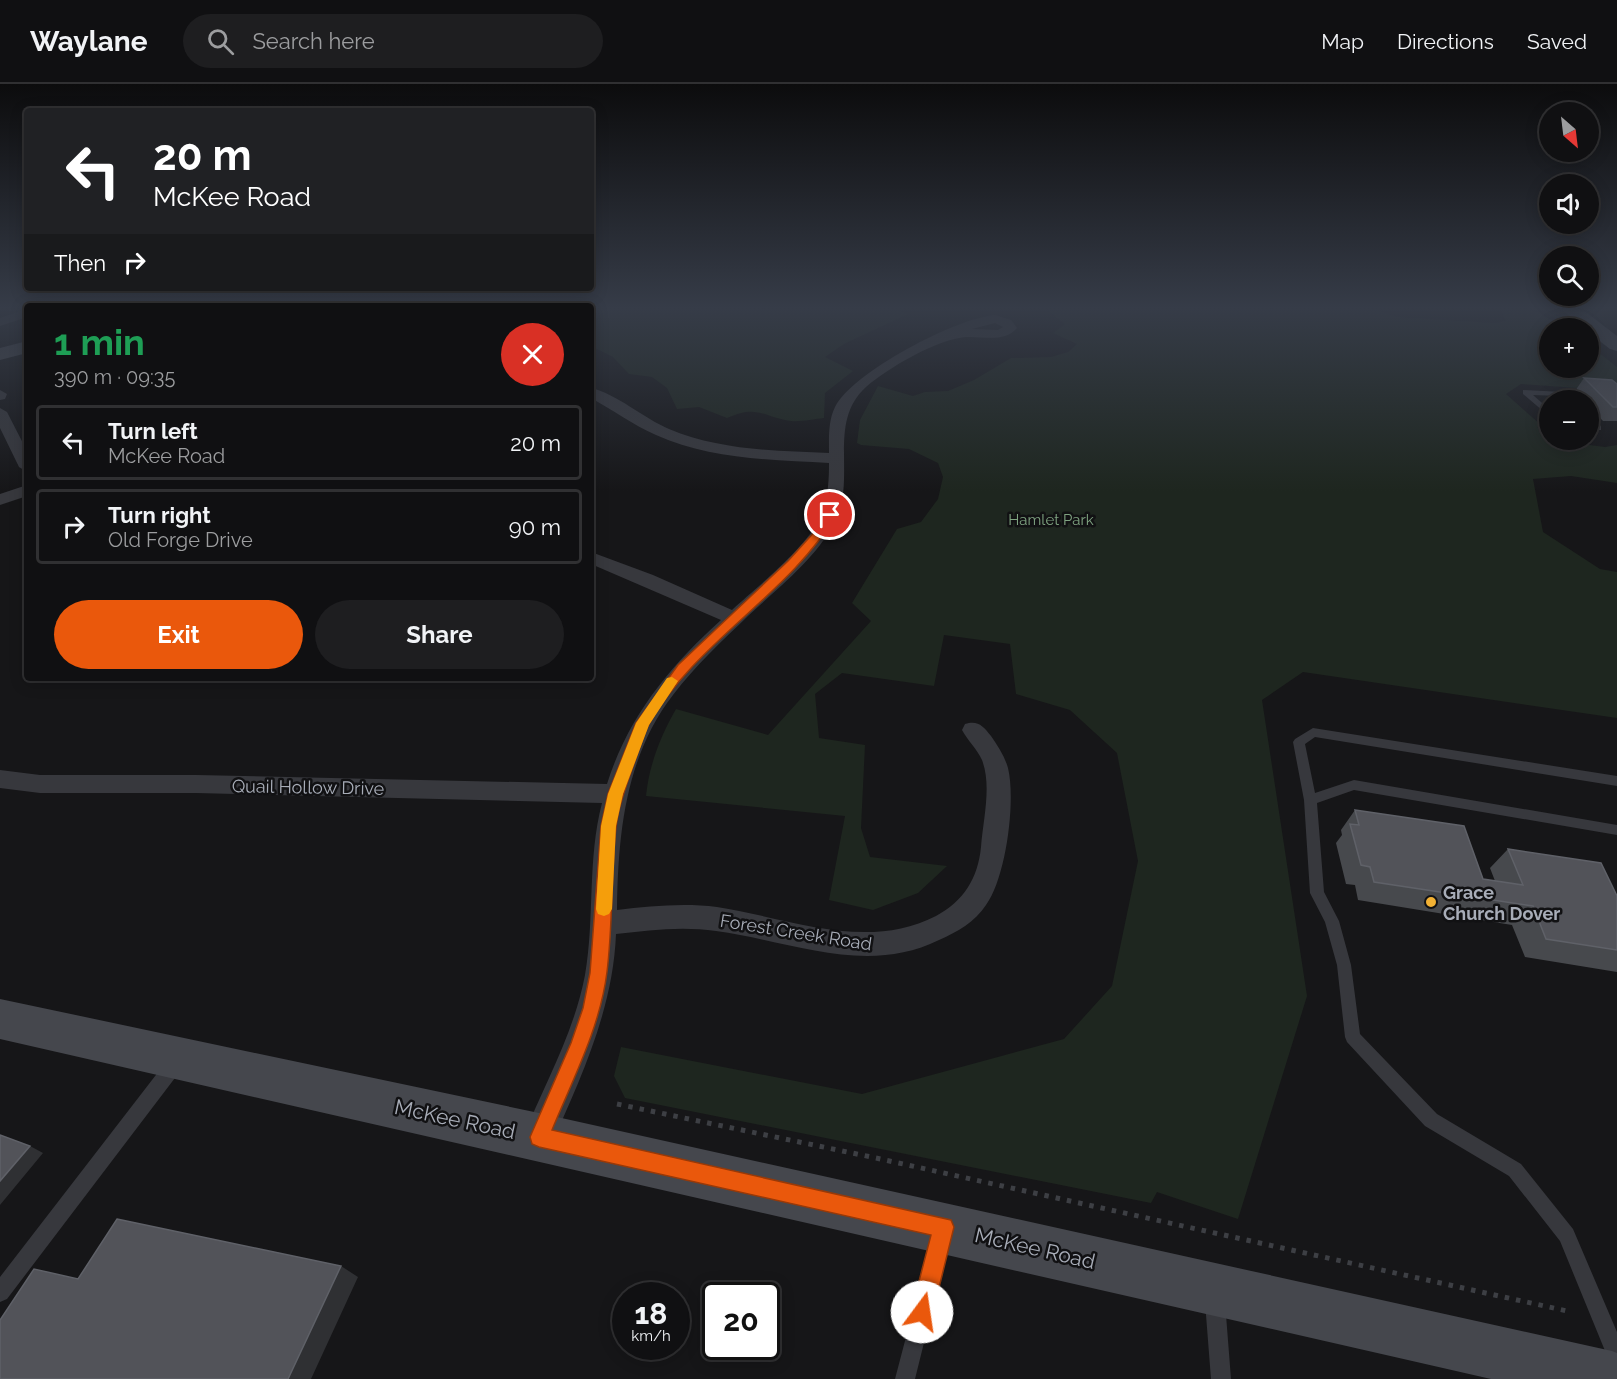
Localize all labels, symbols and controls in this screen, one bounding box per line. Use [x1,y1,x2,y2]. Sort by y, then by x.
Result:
search box [183,14,603,68]
text: Waylane [30,25,147,58]
icon: search [204,25,237,58]
text: Search here [252,28,375,54]
text: Map [1321,29,1364,54]
text: Directions [1397,29,1494,54]
text: Saved [1527,29,1587,54]
north arrow [1539,102,1599,162]
map controls [1539,102,1599,450]
text: 20 m [153,131,252,180]
icon: left [54,132,132,210]
button: sound [1539,174,1599,234]
text: McKee Road [153,181,311,212]
icon: right [118,246,151,279]
button: search [1539,246,1599,306]
text: Then [54,250,106,276]
button: + [1539,318,1599,378]
text: 1 min [54,321,145,363]
button: close [501,323,564,386]
text: 390 m · 09:35 [54,365,175,389]
button: − [1539,390,1599,450]
text: Turn left [108,418,198,444]
icon: left [57,426,90,459]
text: 20 m [510,430,561,456]
text: McKee Road [108,444,225,468]
pin [804,489,855,540]
icon: arrive [813,498,846,531]
text: Turn right [108,502,211,528]
icon: right [57,510,90,543]
park label: Hamlet Park [1008,511,1094,529]
text: 90 m [509,514,561,540]
text: Old Forge Drive [108,528,253,552]
button: Exit [54,600,303,669]
button: Share [315,600,564,669]
street label: Quail Hollow Drive [232,775,385,799]
place label: Grace Church Dover [1443,882,1560,924]
marker: Grace Church Dover [1424,895,1438,909]
street label: Forest Creek Road [719,910,873,954]
street label: McKee Road [392,1094,518,1144]
street label: McKee Road [972,1222,1098,1274]
position arrow [890,1280,954,1344]
speed limit sign: 20 [702,1282,780,1360]
text: 18 [635,1296,667,1331]
text: km/h [631,1327,671,1345]

